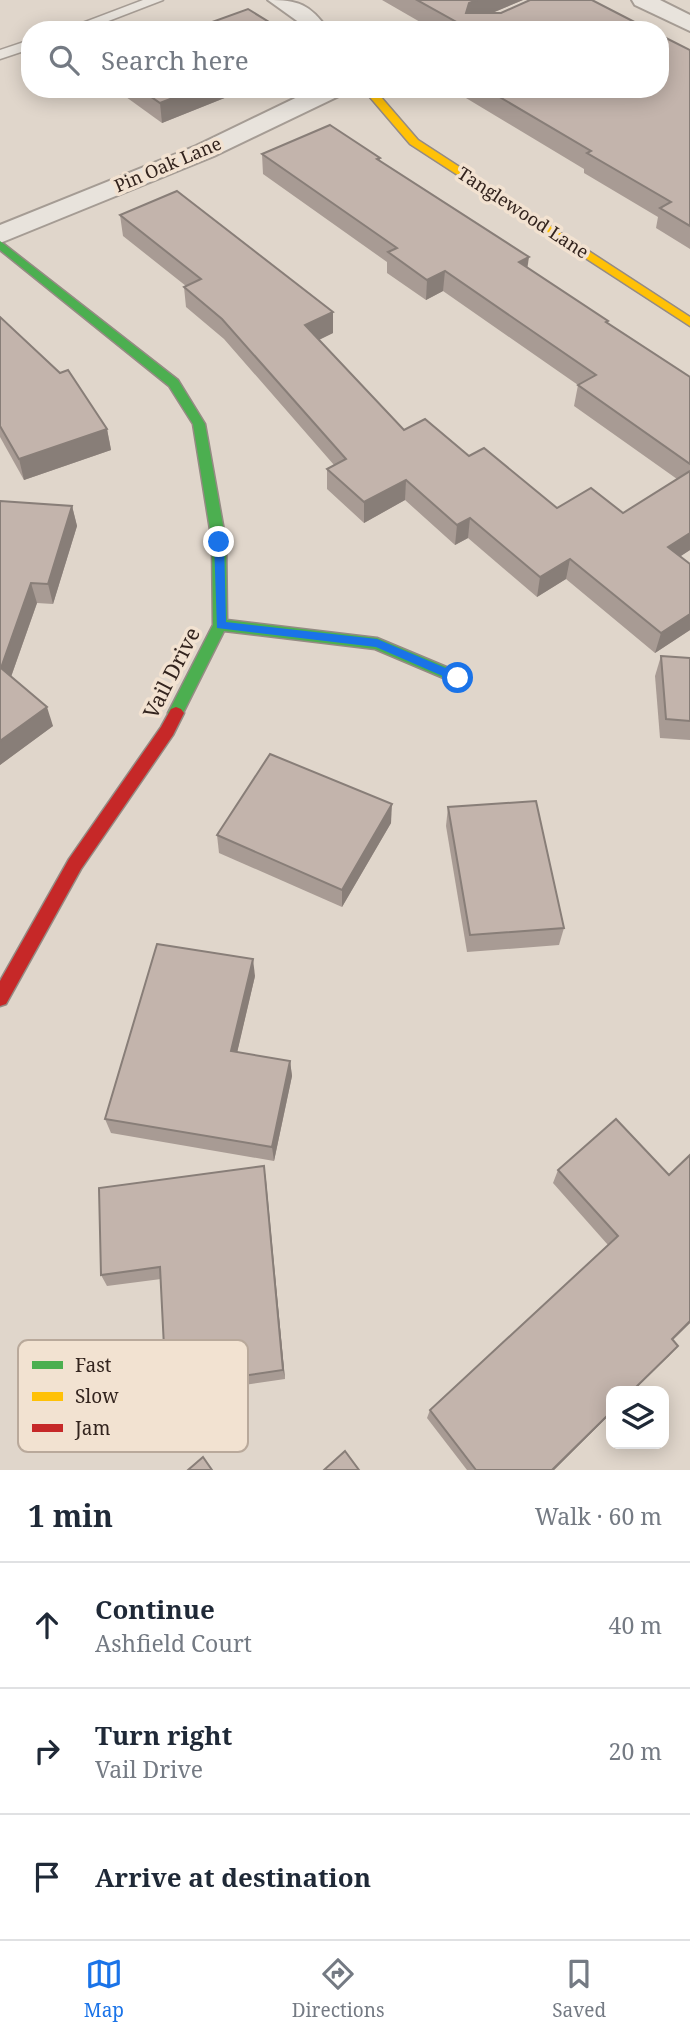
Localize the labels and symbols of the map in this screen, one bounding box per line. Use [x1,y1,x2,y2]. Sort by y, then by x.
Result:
street label: Pin Oak Lane [110,131,225,197]
street label: Tanglewood Lane [453,161,594,264]
route end [203,526,234,557]
street label: Vail Drive [136,622,206,723]
route start [442,662,473,693]
legend [18,1340,248,1452]
text: Fast [75,1352,112,1378]
text: Slow [75,1383,119,1409]
text: Jam [74,1415,110,1441]

